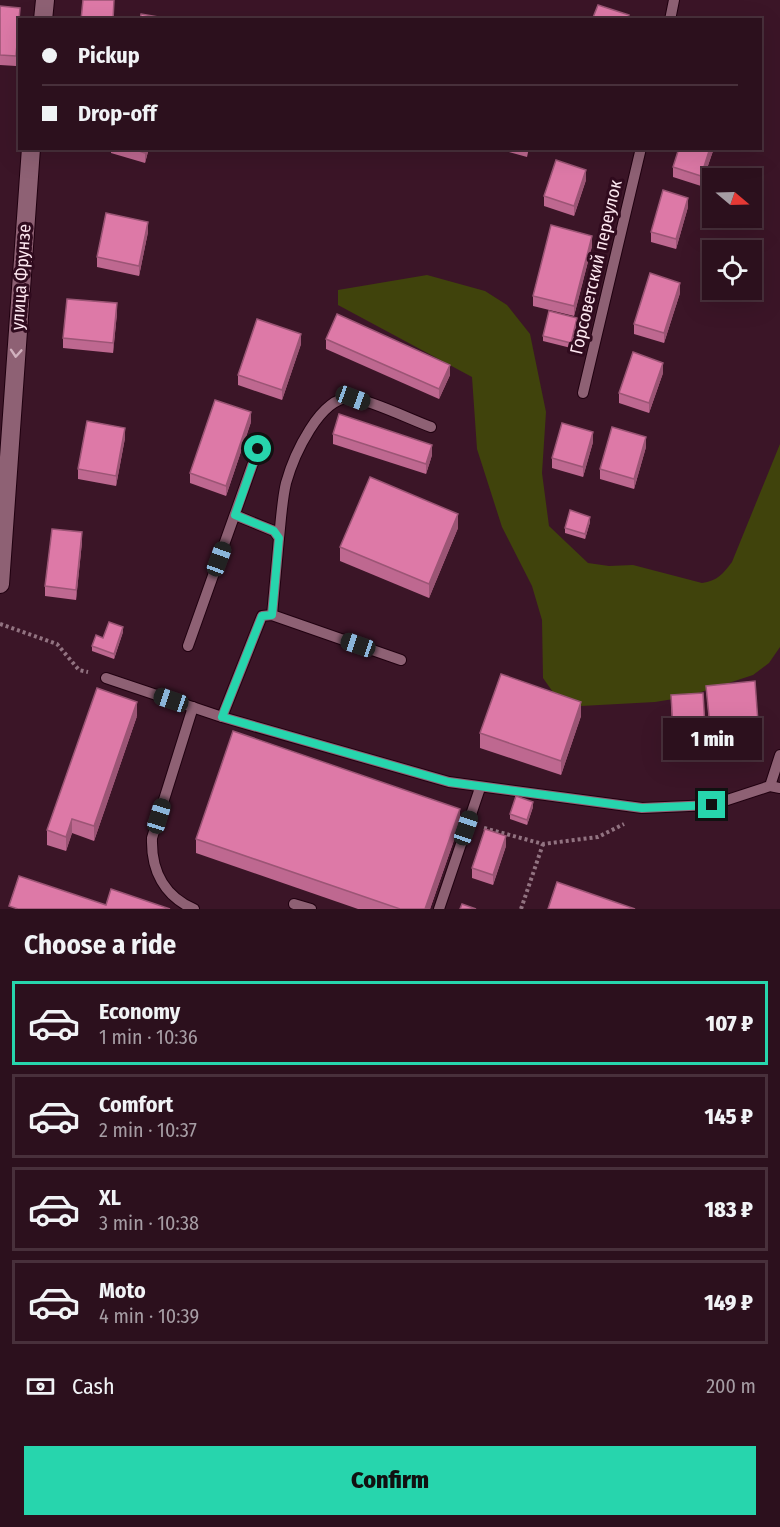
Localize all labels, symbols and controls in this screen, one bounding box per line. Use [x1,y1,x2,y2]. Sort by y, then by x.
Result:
text: Pickup [78,42,140,69]
text: Drop-off [78,100,157,127]
north arrow [702,168,762,228]
map controls [702,168,762,300]
street label: Горсоветский переулок [565,177,627,356]
street label: улица Фрунзе [6,223,36,331]
button: locate [702,240,762,300]
one-way arrow [9,349,22,358]
car [333,383,373,413]
route start [244,435,271,462]
car [204,539,234,579]
car [338,631,378,659]
car [151,686,191,714]
callout: 1 min [662,718,762,760]
text: 1 min [691,727,734,751]
route end [698,791,725,818]
car [145,796,173,836]
car [452,808,480,848]
text: Choose a ride [24,929,176,961]
icon: car [27,996,81,1050]
text: Economy [99,998,180,1025]
text: 107 ₽ [706,1010,753,1037]
text: 1 min · 10:36 [99,1025,198,1049]
icon: car [27,1089,81,1143]
text: Comfort [99,1091,173,1118]
text: 145 ₽ [705,1103,753,1130]
text: 2 min · 10:37 [99,1118,197,1142]
icon: car [27,1182,81,1236]
text: XL [99,1184,121,1211]
text: 183 ₽ [705,1196,753,1223]
text: 3 min · 10:38 [99,1211,199,1235]
icon: car [27,1275,81,1329]
text: Moto [99,1277,146,1304]
text: 149 ₽ [704,1289,753,1316]
text: 4 min · 10:39 [99,1304,199,1328]
icon: cash [24,1370,57,1403]
text: Cash [72,1373,115,1400]
text: 200 m [706,1374,756,1398]
button: Confirm [24,1446,756,1515]

